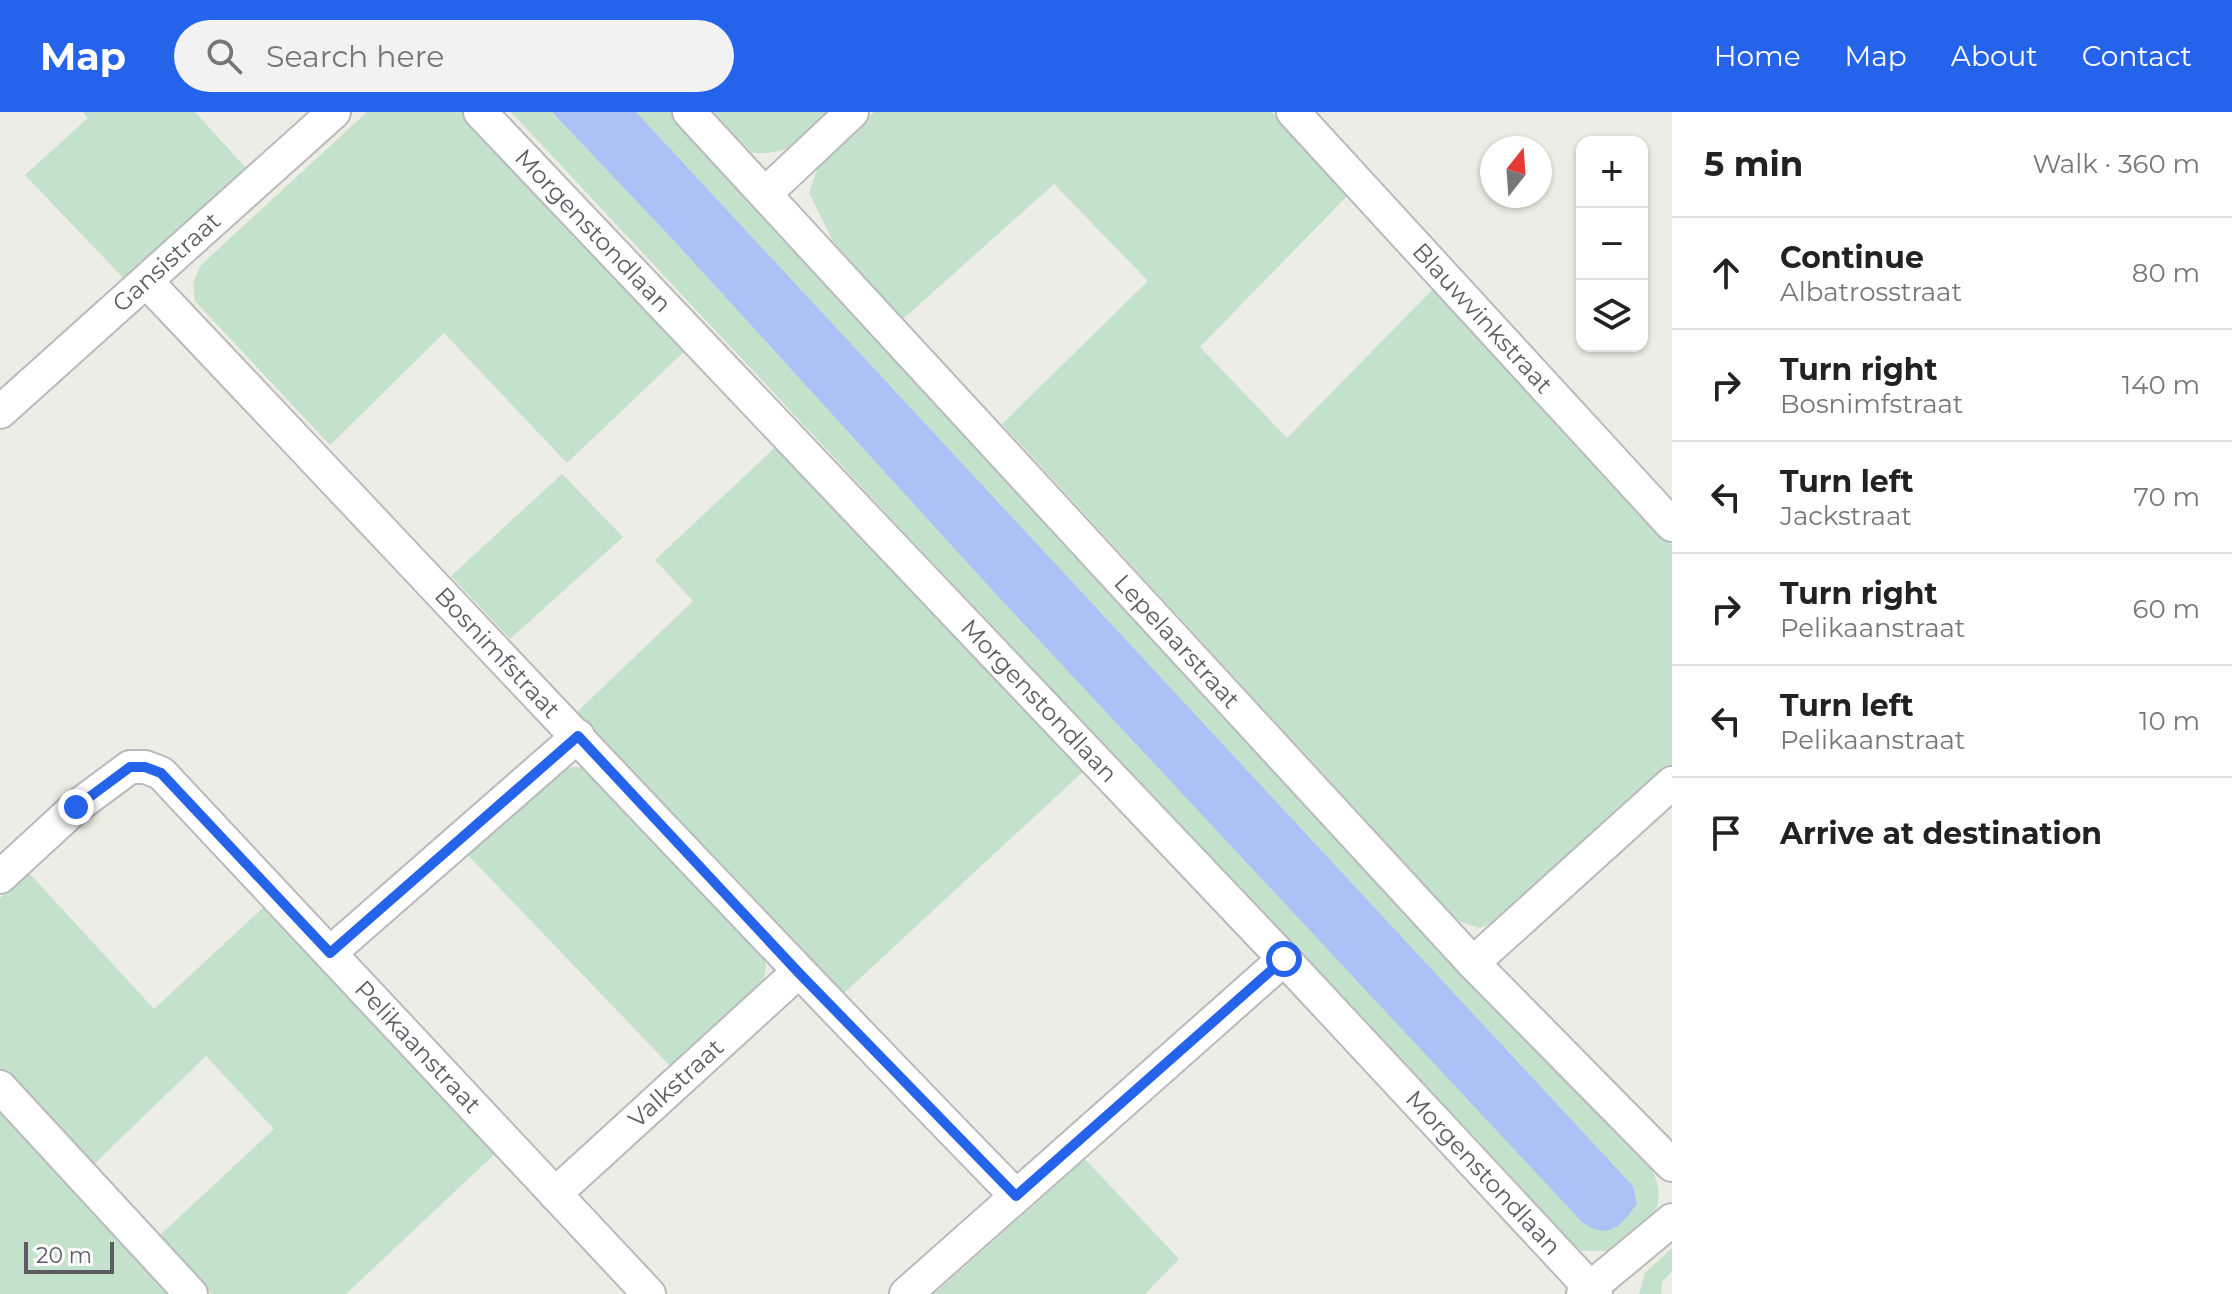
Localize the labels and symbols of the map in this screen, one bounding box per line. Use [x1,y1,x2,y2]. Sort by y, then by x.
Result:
north arrow [1480,136,1552,208]
street label: Morgenstondlaan [509,143,677,318]
street label: Gansistraat [106,206,227,318]
street label: Blauwvinkstraat [1406,237,1559,399]
street label: Lepelaarstraat [1108,568,1246,714]
street label: Bosnimfstraat [429,581,566,724]
street label: Morgenstondlaan [955,613,1124,788]
route end [58,789,94,825]
route start [1266,941,1302,977]
street label: Pelikaanstraat [349,974,487,1119]
street label: Valkstraat [622,1032,729,1134]
street label: Morgenstondlaan [1400,1084,1567,1261]
scale bar [24,1238,114,1274]

